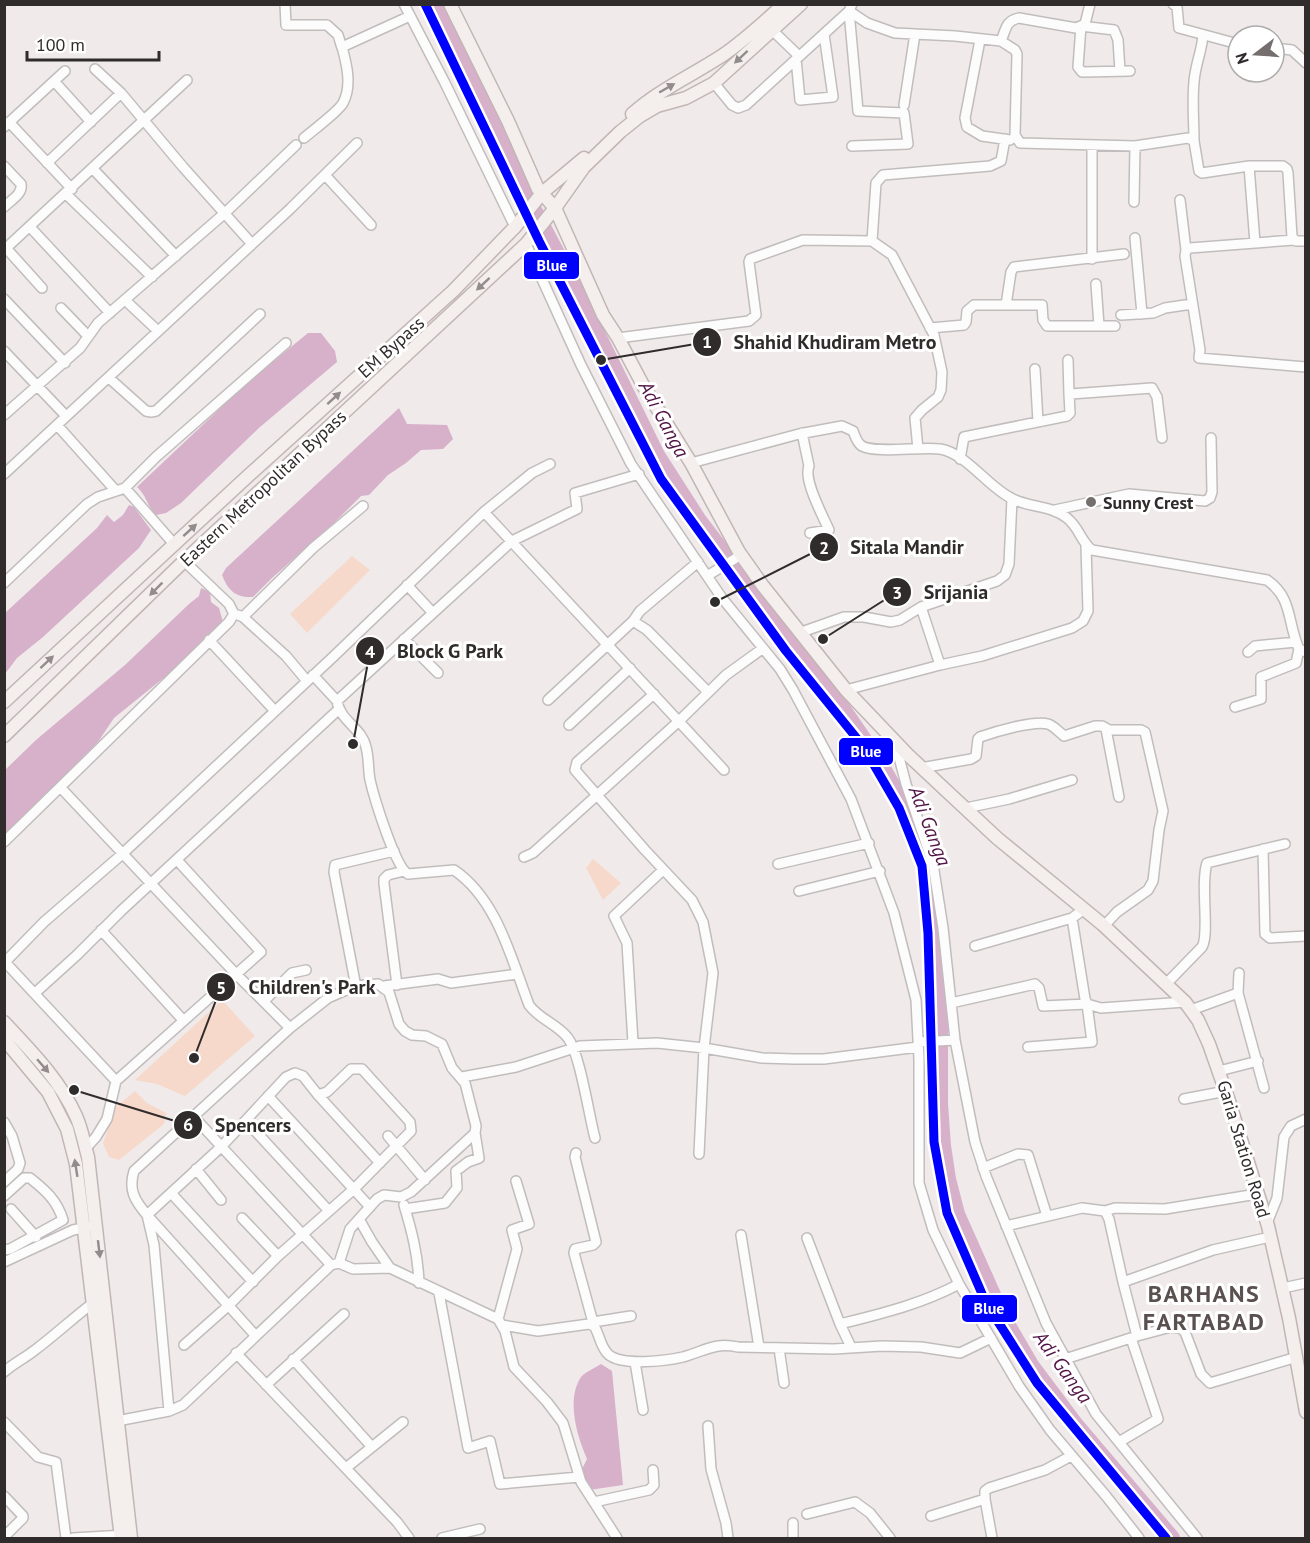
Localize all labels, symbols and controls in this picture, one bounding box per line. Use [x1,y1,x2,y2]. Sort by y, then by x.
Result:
scale bar [27,24,159,62]
north arrow [1226,24,1286,84]
text: 100 m [36,33,85,56]
one-way arrow [734,50,749,63]
text: N [1231,50,1253,66]
one-way arrow [659,83,675,94]
line badge: Blue [523,251,580,280]
text: Blue [537,255,567,275]
one-way arrow [476,277,491,290]
street label: EM Bypass [353,311,429,383]
callout: Shahid Khudiram Metro [692,323,949,361]
text: Shahid Khudiram Metro [734,329,937,355]
text: 1 [702,330,712,353]
water label: Adi Ganga [632,375,695,462]
one-way arrow [326,392,341,405]
street label: Eastern Metropolitan Bypass [175,405,351,571]
place label: Sunny Crest [1103,491,1194,514]
marker: Sunny Crest [1084,495,1098,509]
one-way arrow [183,523,198,537]
callout: Sitala Mandir [809,528,976,566]
text: Sitala Mandir [850,534,964,560]
text: 2 [819,536,829,559]
callout: Srijania [882,573,1001,611]
text: Srijania [924,579,988,605]
one-way arrow [149,581,163,595]
text: 3 [892,581,902,604]
callout: Block G Park [355,632,516,670]
text: Block G Park [397,638,503,664]
text: 4 [365,640,375,663]
one-way arrow [39,656,54,669]
line badge: Blue [838,737,894,766]
text: Blue [851,741,881,761]
water label: Adi Ganga [903,781,957,870]
callout: Children's Park [206,968,387,1006]
text: Children's Park [249,974,376,1000]
text: 5 [216,976,226,999]
one-way arrow [36,1058,49,1073]
street label: Garia Station Road [1212,1077,1276,1221]
callout: Spencers [173,1106,304,1144]
text: Spencers [215,1112,291,1138]
text: 6 [183,1113,193,1136]
one-way arrow [71,1158,80,1177]
one-way arrow [94,1239,103,1258]
district label: BARHANS FARTABAD [1143,1278,1265,1337]
line badge: Blue [961,1294,1018,1323]
text: Blue [974,1298,1004,1318]
water label: Adi Ganga [1027,1325,1098,1409]

